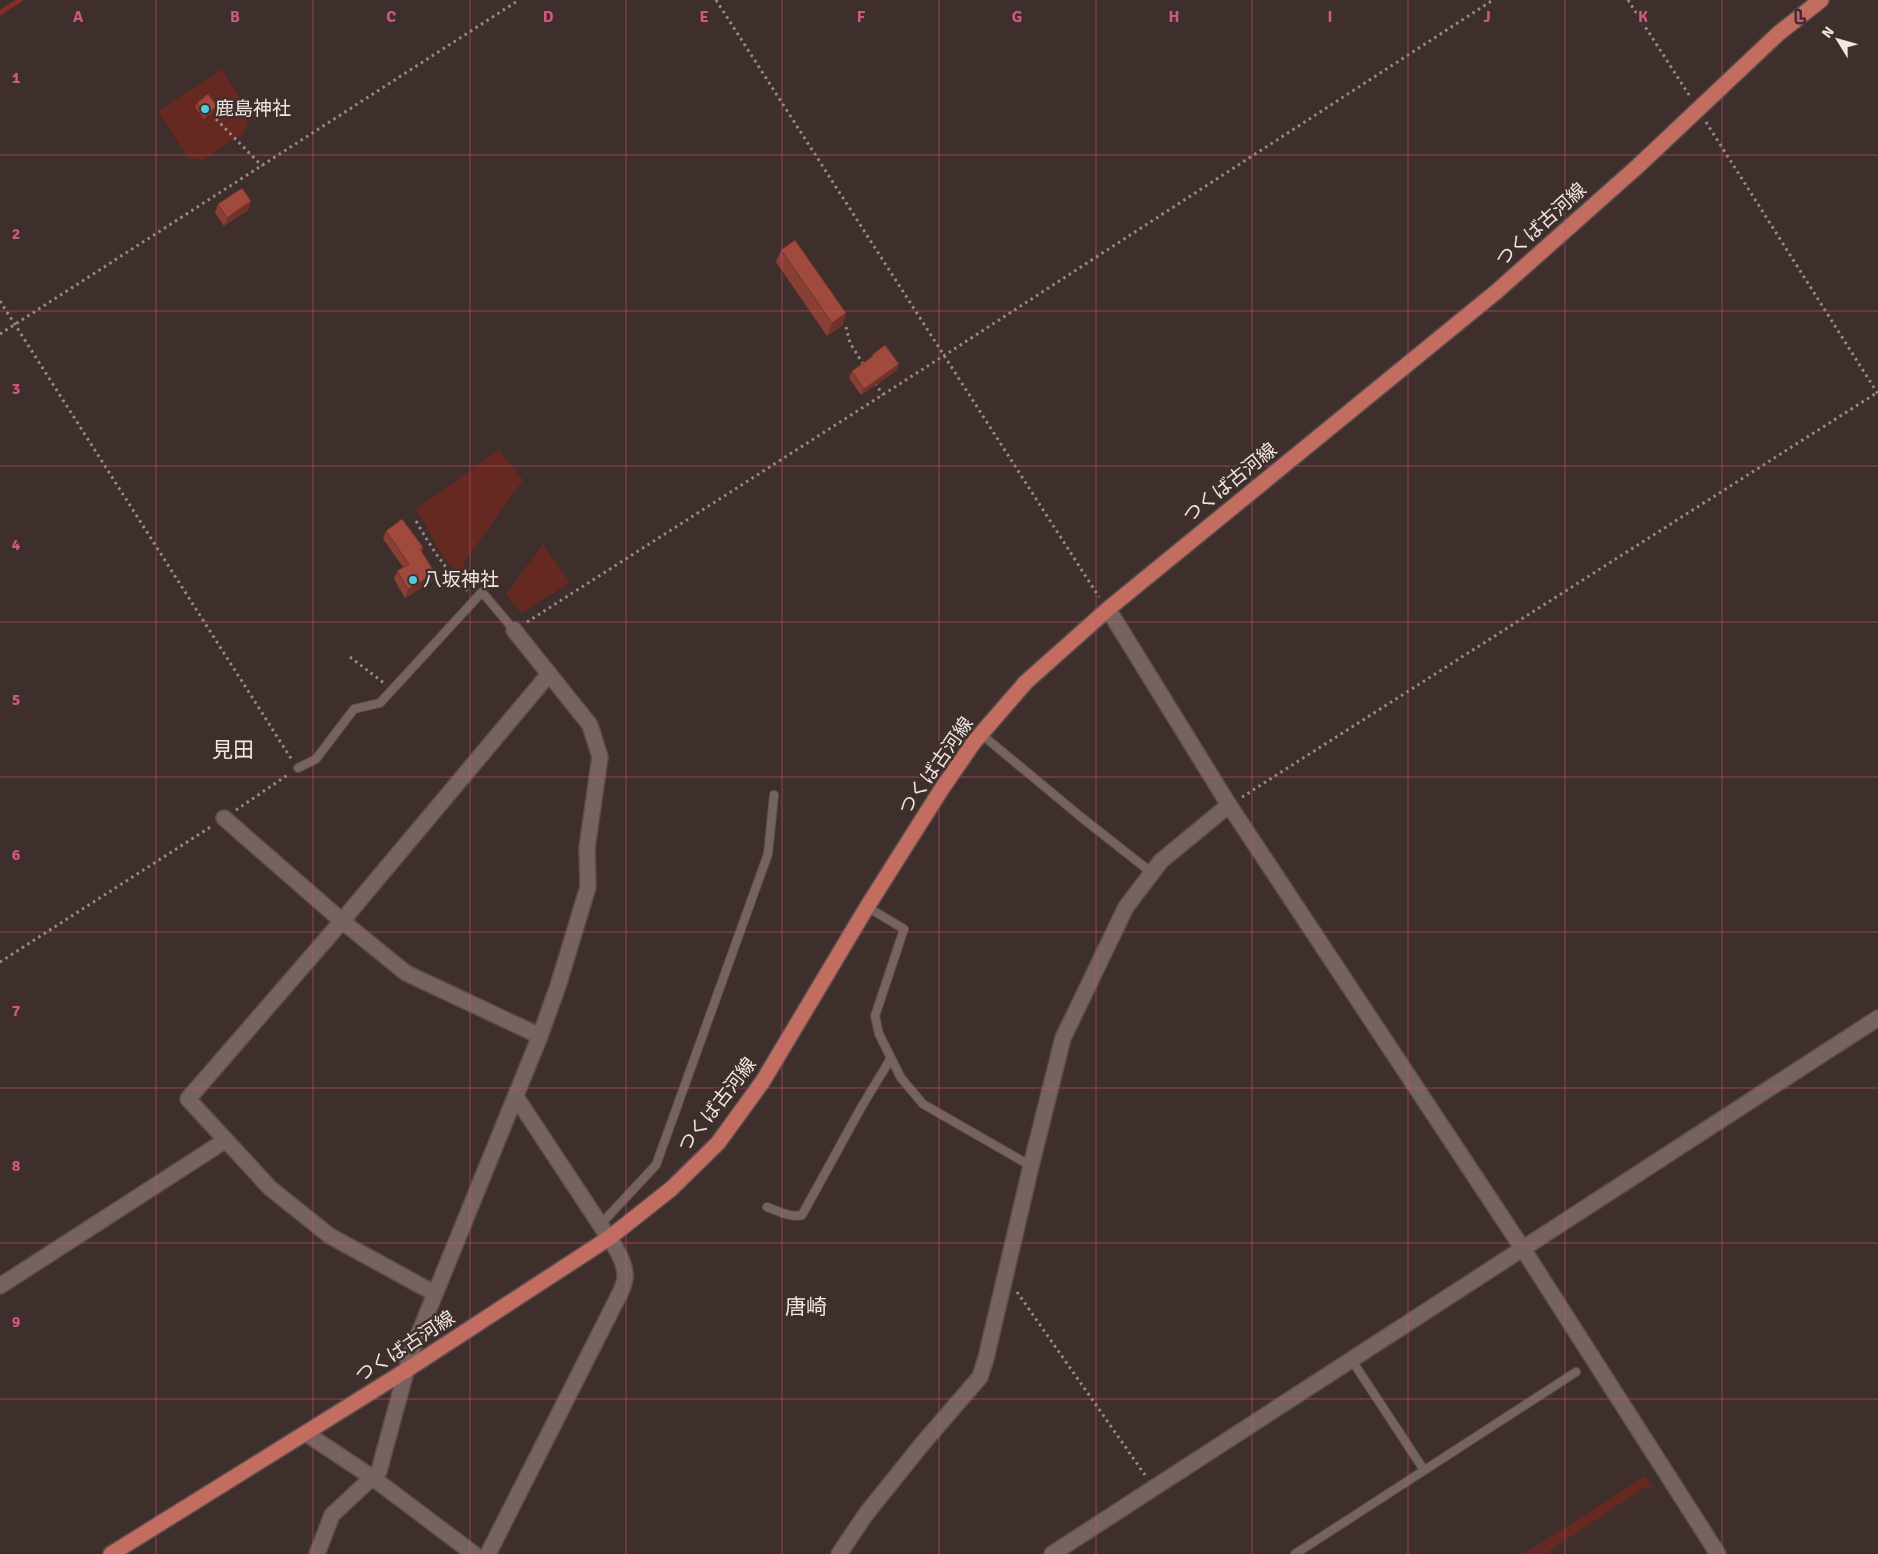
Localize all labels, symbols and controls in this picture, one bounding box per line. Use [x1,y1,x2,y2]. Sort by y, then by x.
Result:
text: A [73,7,84,27]
text: B [230,7,240,27]
text: C [386,7,396,27]
text: D [543,7,554,27]
text: E [699,7,709,27]
text: F [857,7,866,27]
text: G [1012,7,1022,27]
text: H [1169,7,1179,27]
text: I [1327,7,1333,27]
text: J [1483,7,1491,27]
text: K [1638,7,1648,27]
text: L [1796,7,1805,27]
north arrow [1813,15,1863,65]
text: N [1818,23,1838,41]
text: 1 [12,68,21,88]
place label: 鹿島神社 [215,97,291,121]
marker: 鹿島神社 [199,103,211,115]
street label: つくば古河線 [1491,178,1591,272]
text: 2 [12,224,20,244]
text: 3 [12,379,20,399]
street label: つくば古河線 [1178,438,1282,528]
text: 4 [12,535,21,555]
place label: 八坂神社 [423,568,499,592]
marker: 八坂神社 [407,574,419,586]
text: 5 [12,690,20,710]
street label: つくば古河線 [893,712,979,820]
district label: 見田 [212,737,254,763]
text: 6 [12,845,21,865]
text: 7 [12,1001,21,1021]
street label: つくば古河線 [672,1053,762,1157]
text: 8 [12,1156,21,1176]
district label: 唐崎 [785,1294,827,1320]
street label: つくば古河線 [351,1306,459,1388]
text: 9 [12,1312,21,1332]

